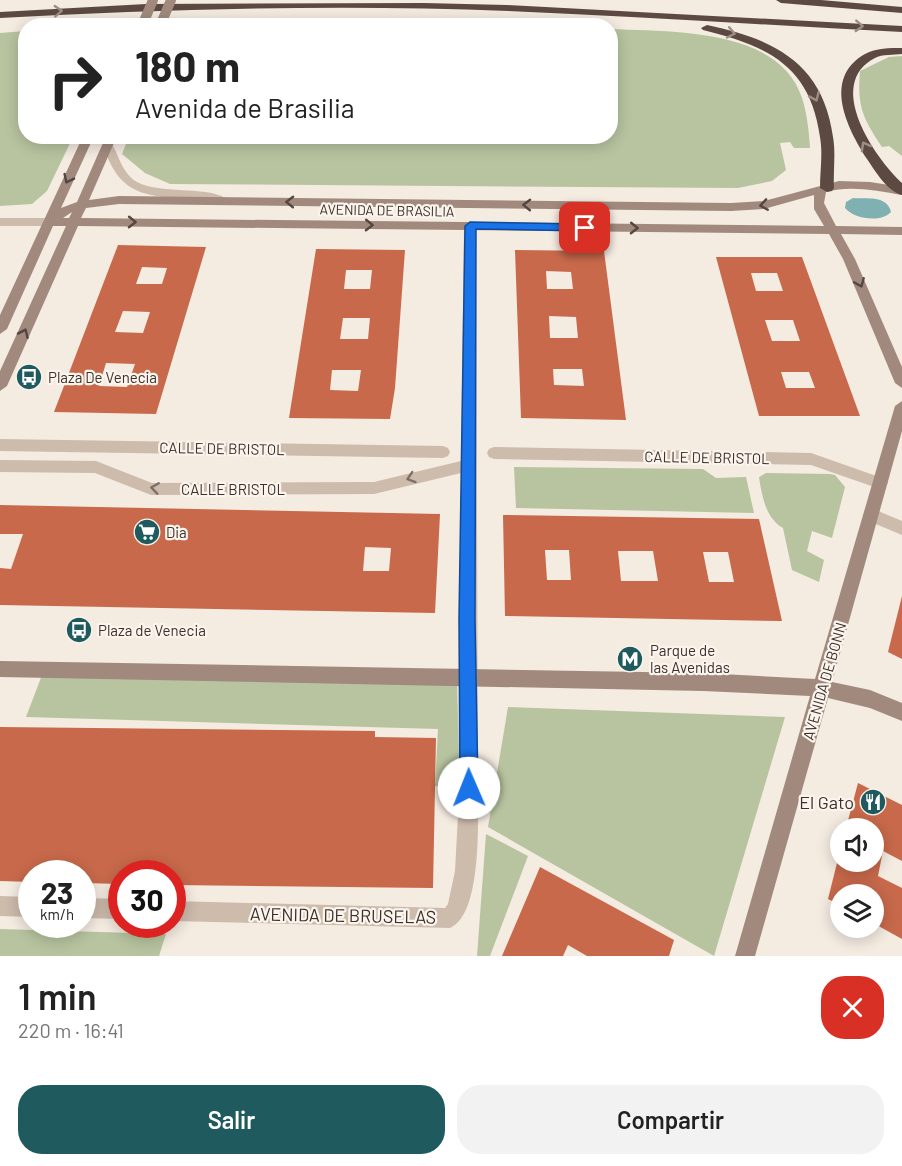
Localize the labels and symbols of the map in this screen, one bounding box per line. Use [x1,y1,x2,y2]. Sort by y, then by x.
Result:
one-way arrow [54,5,63,18]
one-way arrow [855,20,864,33]
one-way arrow [725,25,735,38]
one-way arrow [808,90,820,101]
one-way arrow [861,142,872,153]
one-way arrow [64,173,76,184]
one-way arrow [285,196,294,208]
one-way arrow [759,198,768,210]
one-way arrow [522,199,531,211]
street label: AVENIDA DE BRASILIA [319,200,455,220]
pin [559,202,610,253]
one-way arrow [128,216,137,228]
one-way arrow [365,219,374,231]
one-way arrow [629,222,638,235]
one-way arrow [852,277,864,288]
one-way arrow [17,328,29,339]
bus stop icon: Plaza De Venecia [14,362,44,392]
place label: Plaza De Venecia [48,368,157,386]
street label: CALLE DE BRISTOL [159,438,285,458]
street label: CALLE DE BRISTOL [644,447,770,467]
one-way arrow [406,471,417,483]
street label: CALLE BRISTOL [181,480,285,498]
one-way arrow [150,482,159,494]
supermarket icon: Dia [132,517,162,547]
place label: Dia [166,523,187,541]
bus stop icon: Plaza de Venecia [64,615,94,645]
street label: AVENIDA DE BONN [799,620,849,742]
place label: Plaza de Venecia [98,621,206,639]
place label: Parque de las Avenidas [650,641,730,676]
metro station icon: Parque de las Avenidas [615,644,645,674]
position arrow [437,756,501,820]
restaurant icon: El Gato [858,787,888,817]
place label: El Gato [799,791,854,813]
speed limit sign: 30 [108,860,186,938]
street label: AVENIDA DE BRUSELAS [250,902,436,928]

